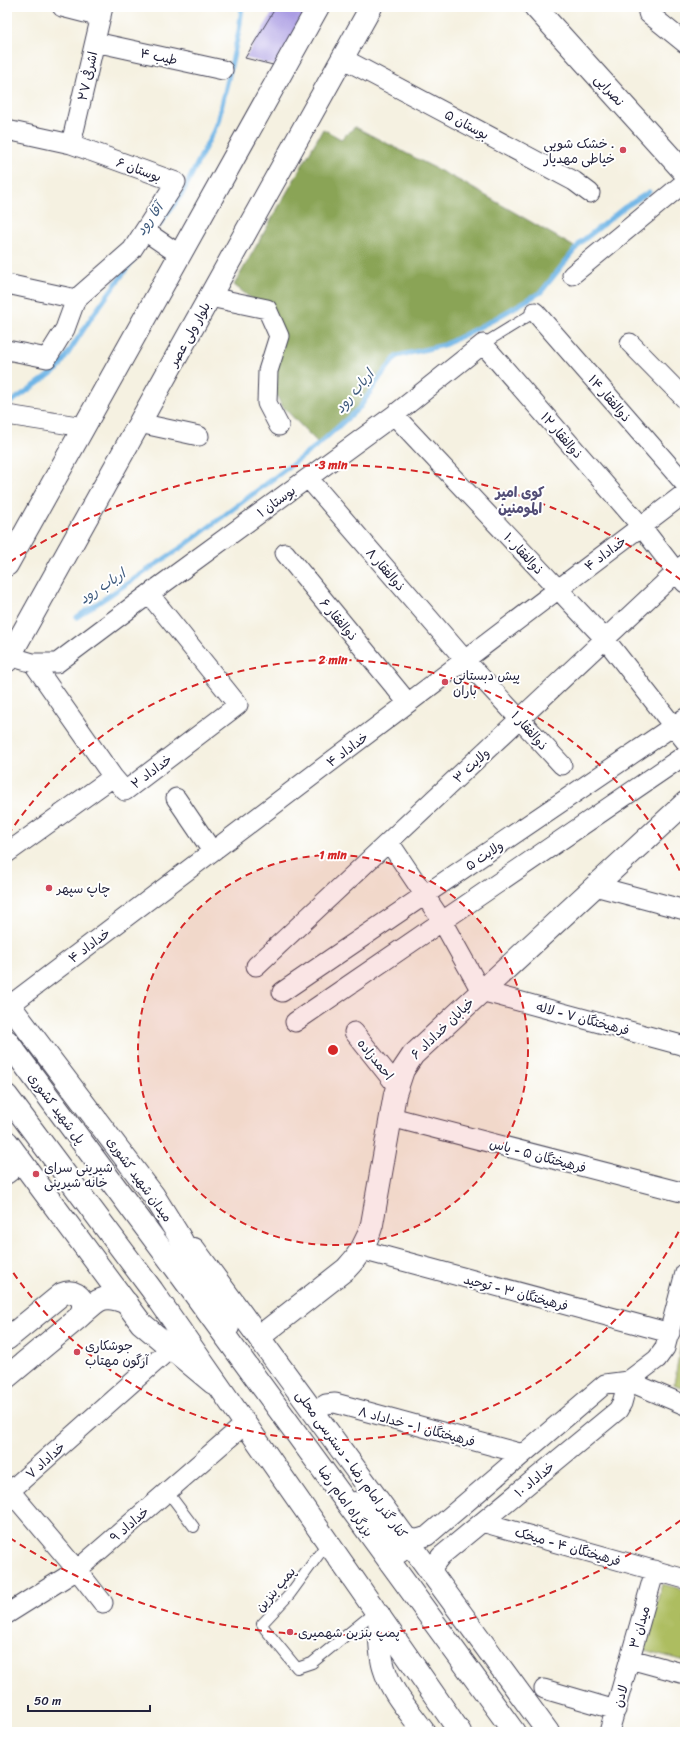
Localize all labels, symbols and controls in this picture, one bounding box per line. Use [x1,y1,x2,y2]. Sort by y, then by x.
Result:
street label: طیب ۴ [138,41,180,72]
street label: اشرفی ۲۷ [71,49,104,103]
street label: نصرایی [589,69,631,112]
street label: بوستان ۵ [440,103,493,146]
place label: خشک شویی . خیاطی مهدیار [543,132,615,170]
marker: خشک شویی . خیاطی مهدیار [618,145,628,155]
street label: بوستان ۶ [113,151,165,188]
water label: آقا رود [129,195,172,241]
street label: بلوار ولی عصر [162,298,217,372]
water label: ارباب رود [328,362,382,419]
street label: ذوالفقار ۱۴ [582,369,637,427]
street label: ذوالفقار ۱۲ [535,407,589,464]
text: 3 min [318,454,348,476]
street label: بوستان ۱ [252,479,301,524]
district label: کوی امیر المومنین [493,480,545,521]
street label: ذوالفقار ۱۰ [498,527,550,580]
street label: خداداد ۴ [579,530,631,577]
street label: ذوالفقار ۸ [360,542,411,596]
water label: ارباب رود [74,561,133,611]
street label: ذوالفقار ۶ [314,593,364,646]
text: 2 min [317,649,348,671]
place label: پیش دبستانی باران [453,664,520,702]
marker: پیش دبستانی باران [440,677,450,687]
street label: ذوالفقار ۱ [505,705,554,755]
street label: خداداد ۴ [321,726,373,773]
street label: ولایت ۳ [447,742,495,789]
street label: خداداد ۲ [126,748,177,795]
street label: ولایت ۵ [460,834,508,877]
text: 1 min [319,844,347,866]
place label: چاپ سپهر [56,877,111,900]
marker: چاپ سپهر [44,883,54,893]
street label: خداداد ۴ [63,922,115,969]
street label: خیابان خداداد ۶ [405,992,480,1065]
street label: فرهیختگان ۷ - لاله [534,995,632,1042]
street label: احمدزاده [351,1033,400,1085]
centre of rings [326,1043,340,1057]
street label: پل شهید کشوری [22,1067,91,1149]
street label: میدان شهید کشوری [100,1132,179,1227]
street label: فرهیختگان ۵ - یاس [487,1132,589,1179]
place label: شیرینی سرای خانه شیرینی [44,1156,113,1194]
marker: شیرینی سرای خانه شیرینی [31,1169,41,1179]
street label: فرهیختگان ۳ - توحید [461,1267,571,1318]
place label: جوشکاری آرگون مهتاب [85,1334,149,1372]
marker: جوشکاری آرگون مهتاب [72,1347,82,1357]
street label: کنار گذر امام رضا - دسترسی محلی [290,1385,414,1544]
street label: فرهیختگان ۱ - خداداد ۸ [356,1400,478,1453]
street label: خداداد ۷ [20,1436,71,1485]
street label: خداداد ۱۰ [509,1455,560,1503]
street label: بزرگراه امام رضا [312,1461,379,1542]
street label: خداداد ۹ [104,1500,154,1548]
street label: فرهیختگان ۴ - میخک [512,1520,624,1573]
street label: پمپ بنزین [249,1561,302,1617]
street label: میدان ۳ [622,1603,657,1651]
place label: پمپ بنزین شهمیری [298,1621,400,1644]
marker: پمپ بنزین شهمیری [285,1627,295,1637]
street label: لادن [606,1682,635,1710]
scale bar [28,1687,150,1713]
text: 50 m [34,1690,61,1712]

